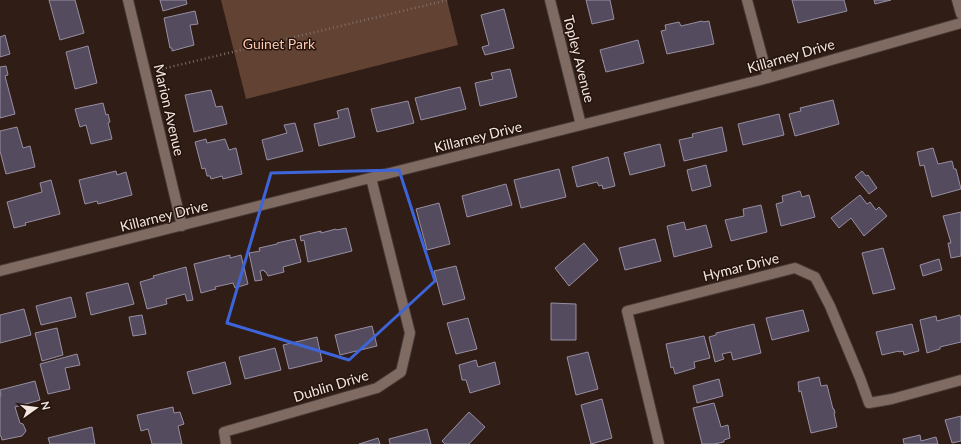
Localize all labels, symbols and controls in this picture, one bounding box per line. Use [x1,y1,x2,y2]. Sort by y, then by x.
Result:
street label: Topley Avenue [560,14,599,104]
park label: Guinet Park [243,35,316,52]
street label: Killarney Drive [745,35,837,76]
street label: Marion Avenue [151,62,188,157]
street label: Killarney Drive [432,117,524,156]
street label: Killarney Drive [118,196,210,235]
street label: Hymar Drive [701,249,781,284]
street label: Dublin Drive [291,366,370,405]
north arrow [16,388,56,428]
text: N [39,400,54,411]

